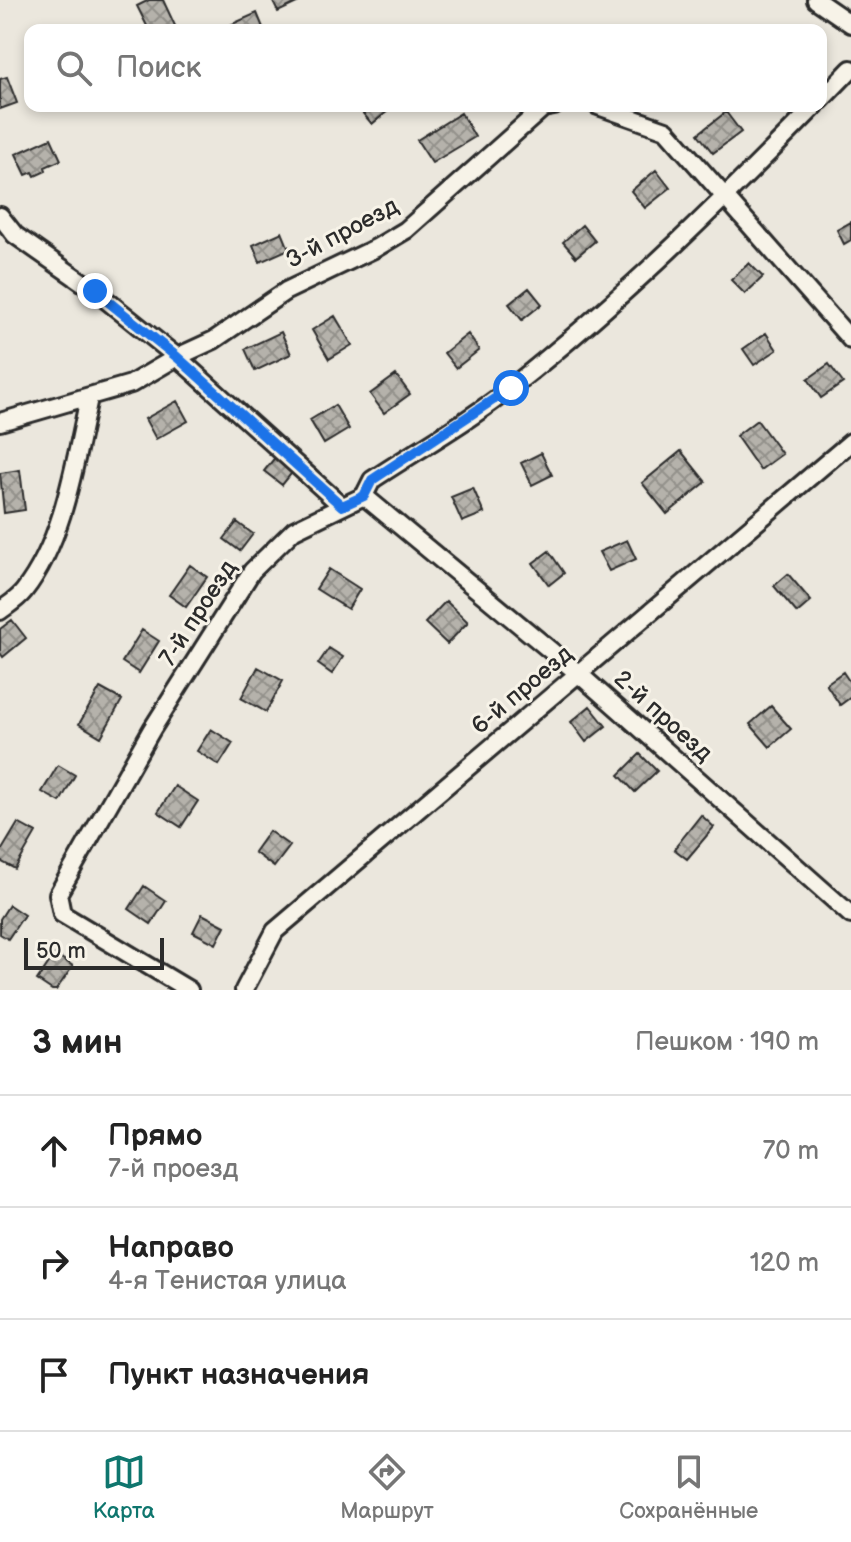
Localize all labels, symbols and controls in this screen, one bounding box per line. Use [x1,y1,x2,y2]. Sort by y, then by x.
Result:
search box [24,24,827,112]
icon: search [52,46,96,90]
text: Поиск [116,50,202,86]
street label: 3-й проезд [281,191,404,275]
route end [77,273,113,309]
route start [493,370,529,406]
street label: 7-й проезд [153,554,243,671]
street label: 6-й проезд [466,639,579,741]
street label: 2-й проезд [608,664,719,768]
scale bar [24,934,164,970]
text: 50 m [36,938,86,965]
text: 3 мин [32,1022,123,1063]
text: Пешком · 190 m [635,1027,819,1058]
text: Прямо [108,1118,202,1154]
icon: ahead [32,1129,76,1173]
text: 70 m [762,1136,819,1167]
text: 7-й проезд [108,1154,238,1185]
text: Направо [108,1230,234,1266]
icon: right [32,1241,76,1285]
text: 120 m [750,1248,819,1279]
text: 4-я Тенистая улица [108,1266,347,1297]
icon: arrive [32,1353,76,1397]
text: Пункт назначения [108,1357,369,1393]
tab: Карта [93,1450,155,1525]
tab: Маршрут [340,1450,434,1525]
tab: Сохранённые [619,1450,758,1525]

